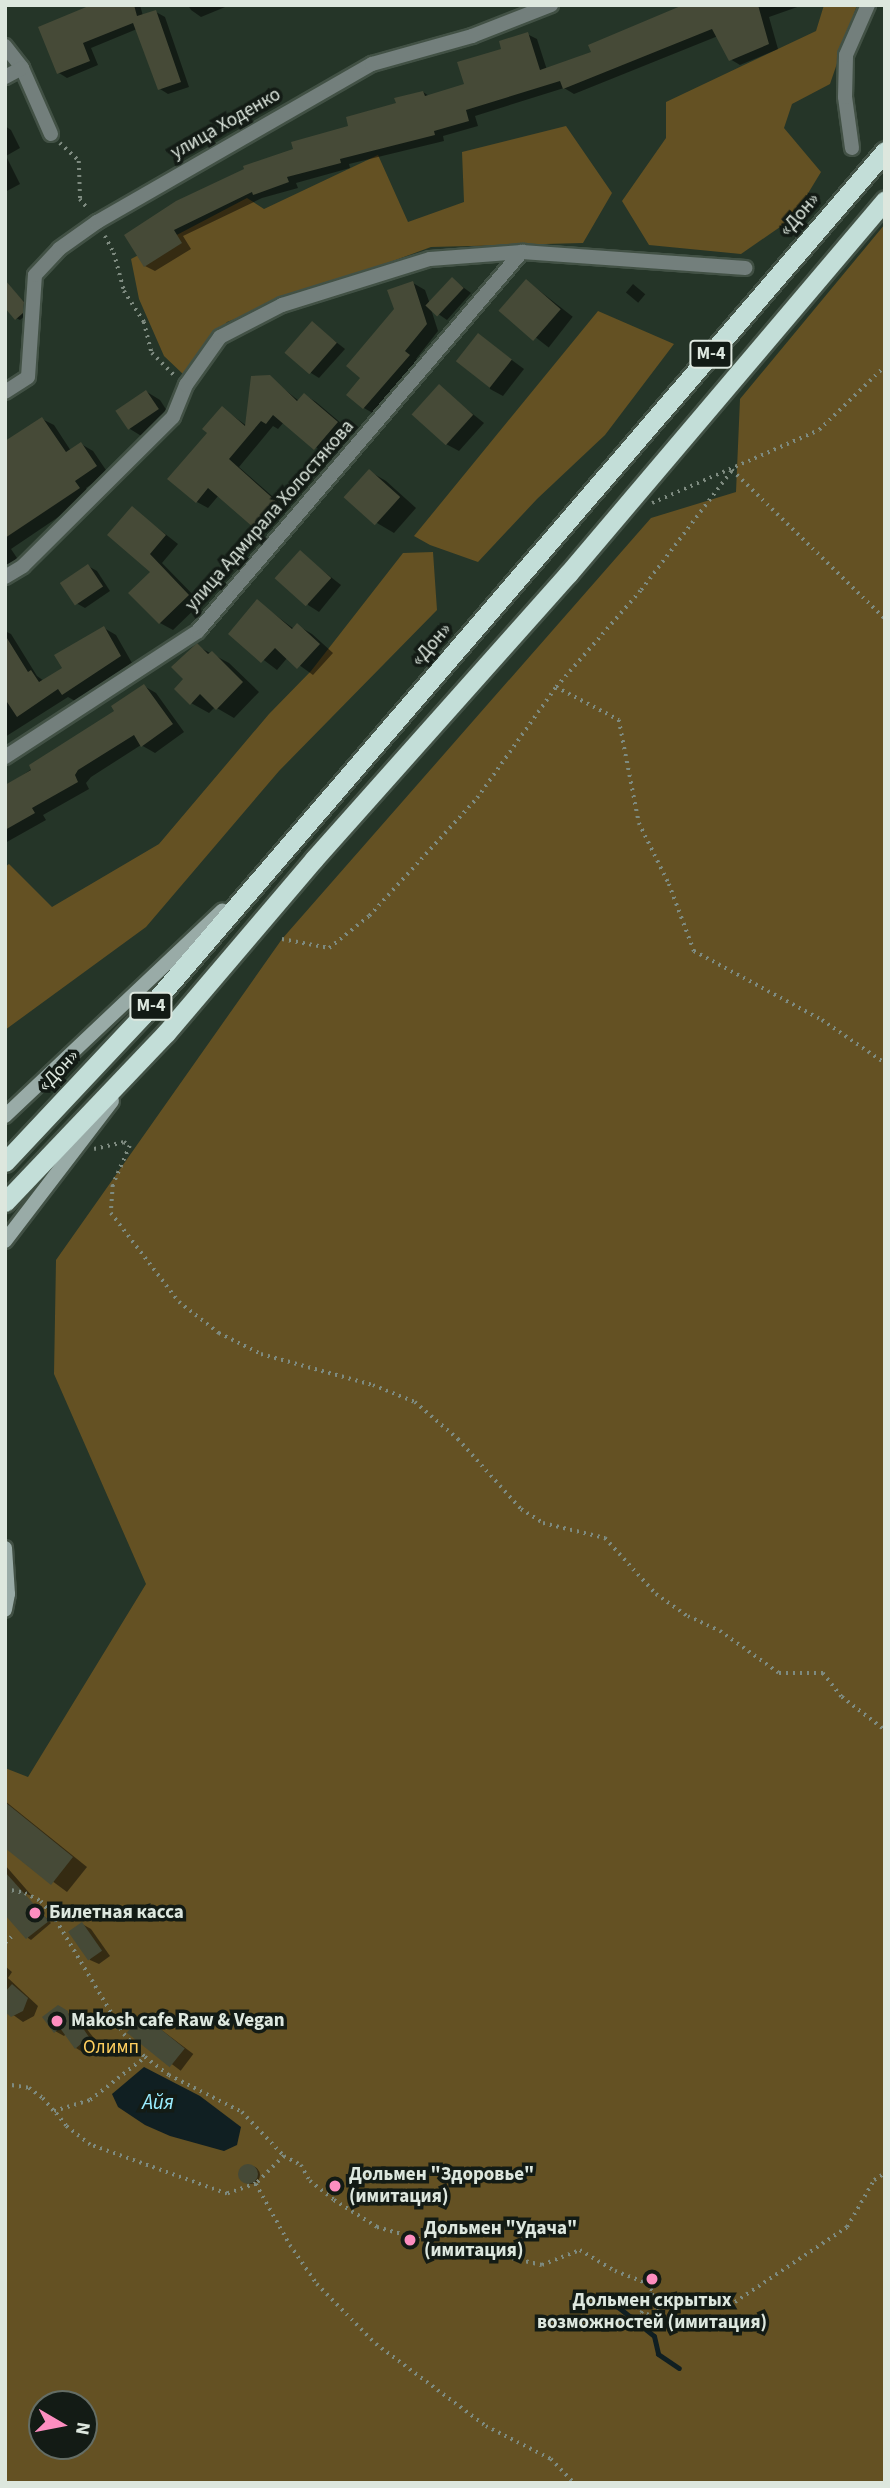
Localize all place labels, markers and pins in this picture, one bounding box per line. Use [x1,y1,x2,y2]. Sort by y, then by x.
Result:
place label: Билетная касса [49,1902,184,1924]
marker: Билетная касса [27,1905,43,1921]
place label: Makosh cafe Raw & Vegan [71,2010,285,2032]
marker: Makosh cafe Raw & Vegan [49,2013,65,2029]
place label: Дольмен "Здоровье" (имитация) [349,2164,534,2208]
marker: Дольмен "Здоровье" (имитация) [327,2178,343,2194]
place label: Дольмен "Удача" (имитация) [424,2218,577,2262]
marker: Дольмен "Удача" (имитация) [402,2232,418,2248]
marker: Дольмен скрытых возможностей (имитация) [644,2271,660,2287]
place label: Дольмен скрытых возможностей (имитация) [537,2290,767,2334]

